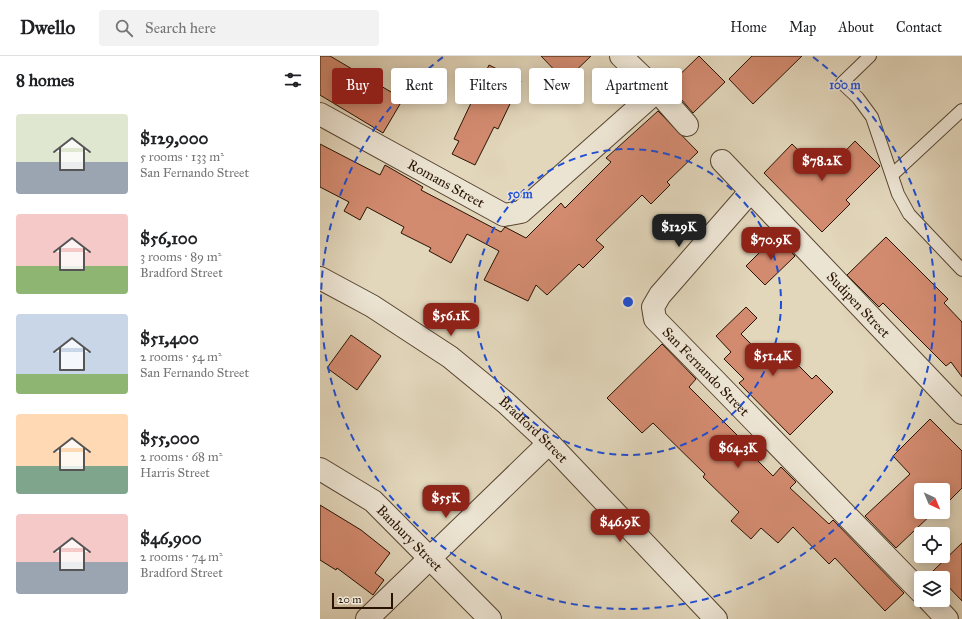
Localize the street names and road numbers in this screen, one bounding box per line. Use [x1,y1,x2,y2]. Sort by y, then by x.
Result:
street label: Romans Street [405,156,487,212]
street label: Sudipen Street [823,268,894,341]
street label: San Fernando Street [659,324,753,420]
street label: Bradford Street [495,393,571,467]
street label: Banbury Street [373,502,446,575]

